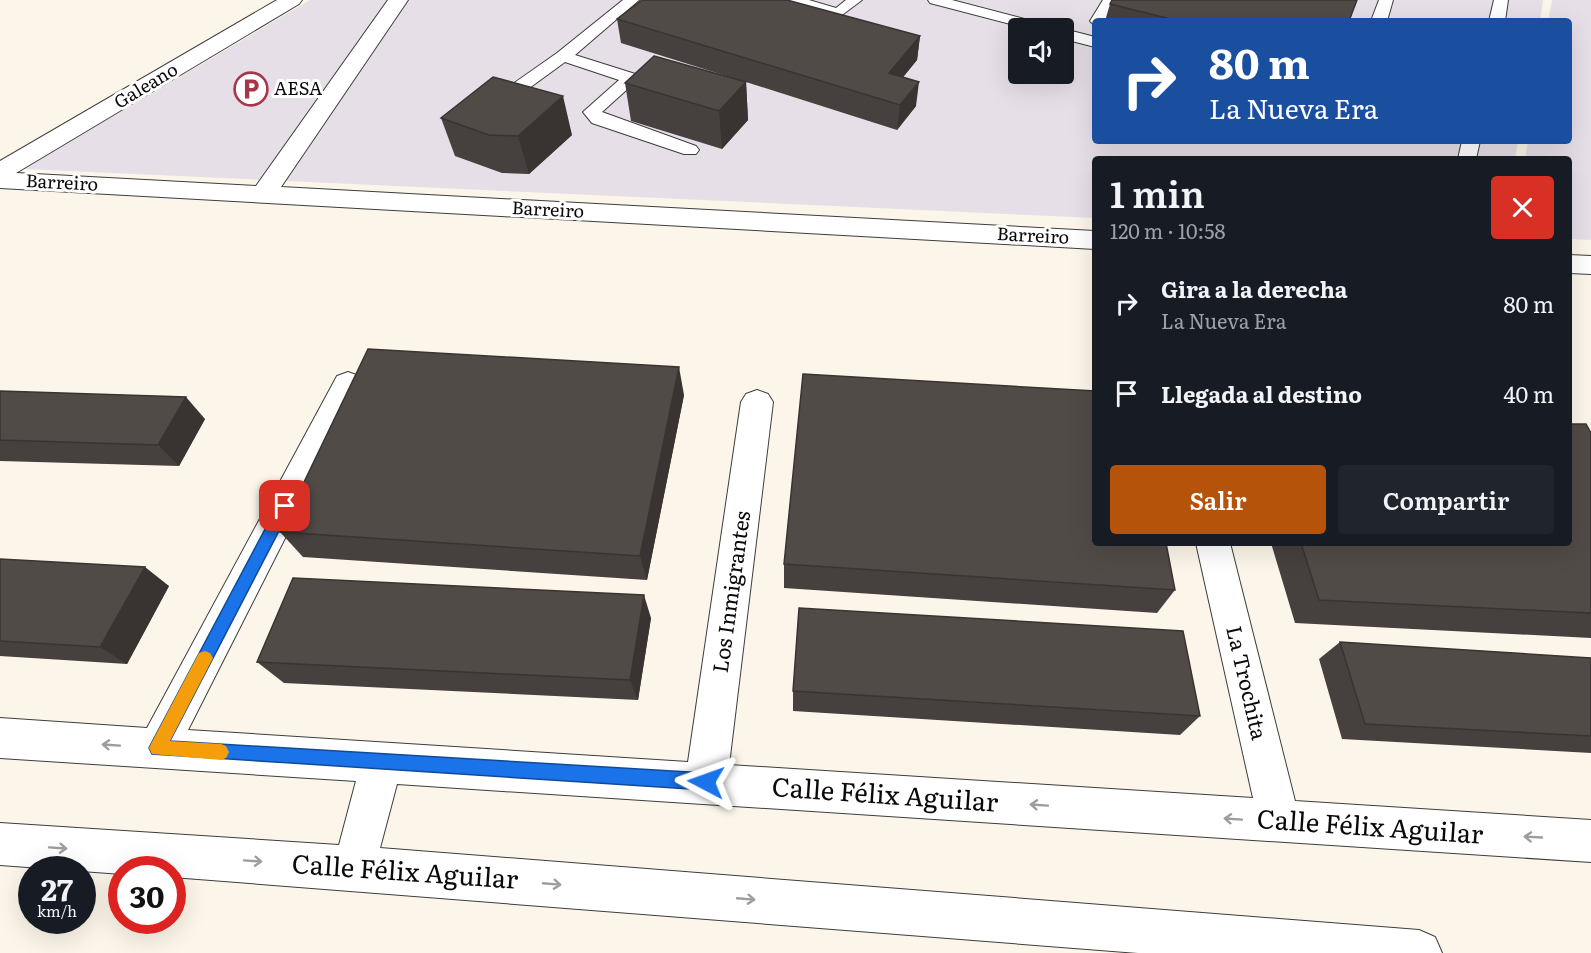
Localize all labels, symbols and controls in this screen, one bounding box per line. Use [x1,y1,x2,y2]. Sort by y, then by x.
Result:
map controls [1008,18,1074,84]
button: sound [1008,18,1074,84]
text: 80 m [1209,30,1310,92]
icon: right [1110,42,1188,120]
street label: Galeano [108,55,182,114]
parking icon: AESA [233,71,269,107]
place label: AESA [274,74,322,101]
text: La Nueva Era [1209,87,1378,127]
street label: Barreiro [25,166,99,197]
text: 1 min [1110,166,1205,219]
button: close [1491,176,1554,239]
street label: Barreiro [511,193,585,224]
text: 120 m · 10:58 [1110,215,1225,245]
street label: Barreiro [996,219,1070,250]
text: Gira a la derecha [1161,272,1348,305]
icon: right [1110,287,1143,320]
text: 80 m [1503,287,1554,320]
text: La Nueva Era [1161,305,1286,335]
icon: arrive [1110,377,1143,410]
text: Llegada al destino [1161,377,1362,410]
text: 40 m [1503,377,1554,410]
button: Salir [1110,465,1326,534]
button: Compartir [1338,465,1554,534]
pin [259,480,310,531]
icon: arrive [268,489,301,522]
street label: Los Inmigrantes [703,509,756,675]
street label: La Trochita [1220,622,1277,743]
one-way arrow [101,739,121,750]
position arrow [674,750,738,814]
street label: Calle Félix Aguilar [771,765,1000,820]
street label: Calle Félix Aguilar [1256,797,1485,852]
one-way arrow [1029,800,1049,811]
one-way arrow [1224,813,1244,824]
one-way arrow [1523,832,1543,843]
street label: Calle Félix Aguilar [291,842,520,897]
one-way arrow [48,843,68,854]
speed limit sign: 30 [108,856,186,934]
one-way arrow [242,856,262,867]
text: 27 [41,866,73,910]
one-way arrow [542,879,562,890]
one-way arrow [736,894,756,905]
text: km/h [37,899,77,922]

